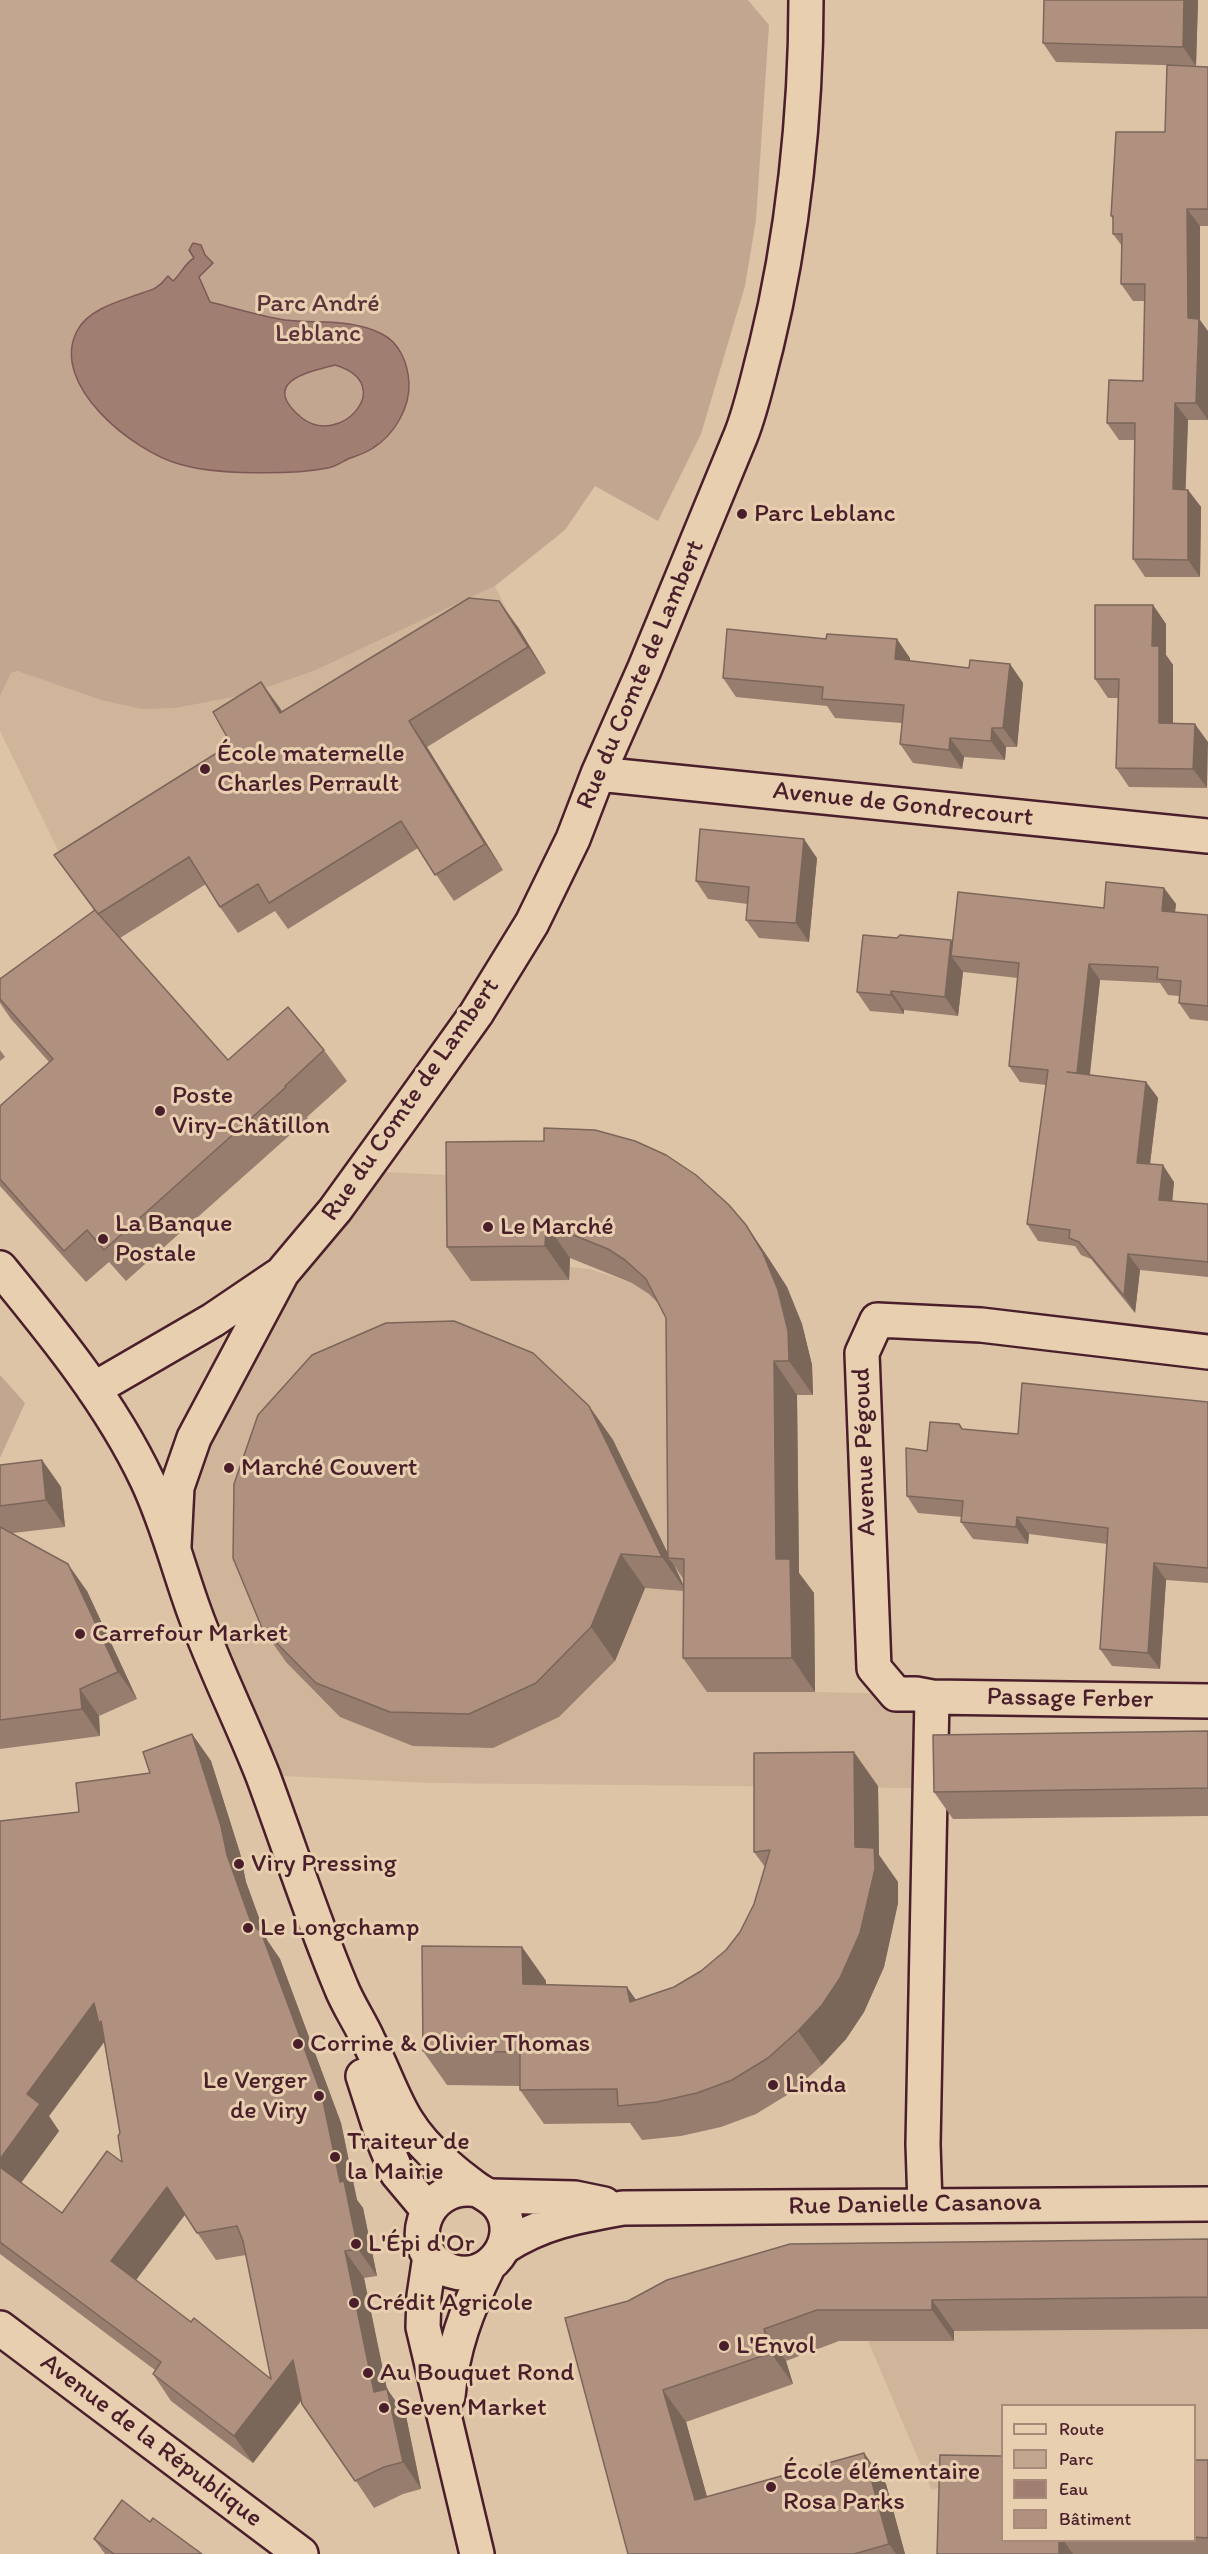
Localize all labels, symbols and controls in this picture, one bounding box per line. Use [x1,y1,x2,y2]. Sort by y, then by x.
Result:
park label: Parc André Leblanc [256,288,380,350]
place label: Parc Leblanc [754,498,896,530]
marker: Parc Leblanc [735,507,749,521]
street label: Rue du Comte de Lambert [570,536,712,814]
place label: École maternelle Charles Perrault [217,738,405,800]
marker: École maternelle Charles Perrault [198,762,212,776]
street label: Avenue de Gondrecourt [771,776,1035,834]
street label: Rue du Comte de Lambert [315,972,507,1228]
place label: Poste Viry-Châtillon [172,1080,330,1142]
marker: Poste Viry-Châtillon [153,1104,167,1118]
place label: La Banque Postale [115,1208,233,1270]
place label: Le Marché [500,1211,614,1243]
marker: Le Marché [481,1220,495,1234]
marker: La Banque Postale [96,1232,110,1246]
street label: Avenue Pégoud [846,1367,884,1537]
place label: Marché Couvert [241,1452,418,1484]
marker: Marché Couvert [222,1461,236,1475]
place label: Carrefour Market [92,1618,288,1650]
marker: Carrefour Market [73,1627,87,1641]
street label: Passage Ferber [986,1682,1154,1716]
place label: Viry Pressing [251,1848,397,1880]
marker: Viry Pressing [232,1857,246,1871]
place label: Le Longchamp [260,1912,419,1944]
marker: Le Longchamp [241,1921,255,1935]
place label: Corrine & Olivier Thomas [310,2028,590,2060]
marker: Corrine & Olivier Thomas [291,2037,305,2051]
place label: Le Verger de Viry [203,2065,307,2126]
place label: Linda [785,2069,846,2101]
marker: Linda [766,2078,780,2092]
marker: Le Verger de Viry [312,2089,326,2103]
place label: Traiteur de la Mairie [347,2126,470,2188]
marker: Traiteur de la Mairie [328,2150,342,2164]
street label: Rue Danielle Casanova [788,2187,1042,2223]
place label: L'Épi d'Or [368,2228,474,2260]
marker: L'Épi d'Or [349,2237,363,2251]
place label: Crédit Agricole [366,2287,533,2319]
marker: Crédit Agricole [347,2296,361,2310]
place label: L'Envol [736,2330,816,2362]
marker: L'Envol [717,2339,731,2353]
street label: Avenue de la République [34,2347,268,2535]
place label: Au Bouquet Rond [380,2357,574,2389]
marker: Au Bouquet Rond [361,2366,375,2380]
place label: Seven Market [396,2392,547,2424]
marker: Seven Market [377,2401,391,2415]
legend [1001,2404,1196,2542]
text: Route [1059,2418,1104,2440]
text: Parc [1059,2448,1093,2470]
place label: École élémentaire Rosa Parks [783,2456,980,2518]
text: Eau [1059,2478,1088,2500]
marker: École élémentaire Rosa Parks [764,2480,778,2494]
text: Bâtiment [1059,2508,1131,2530]

